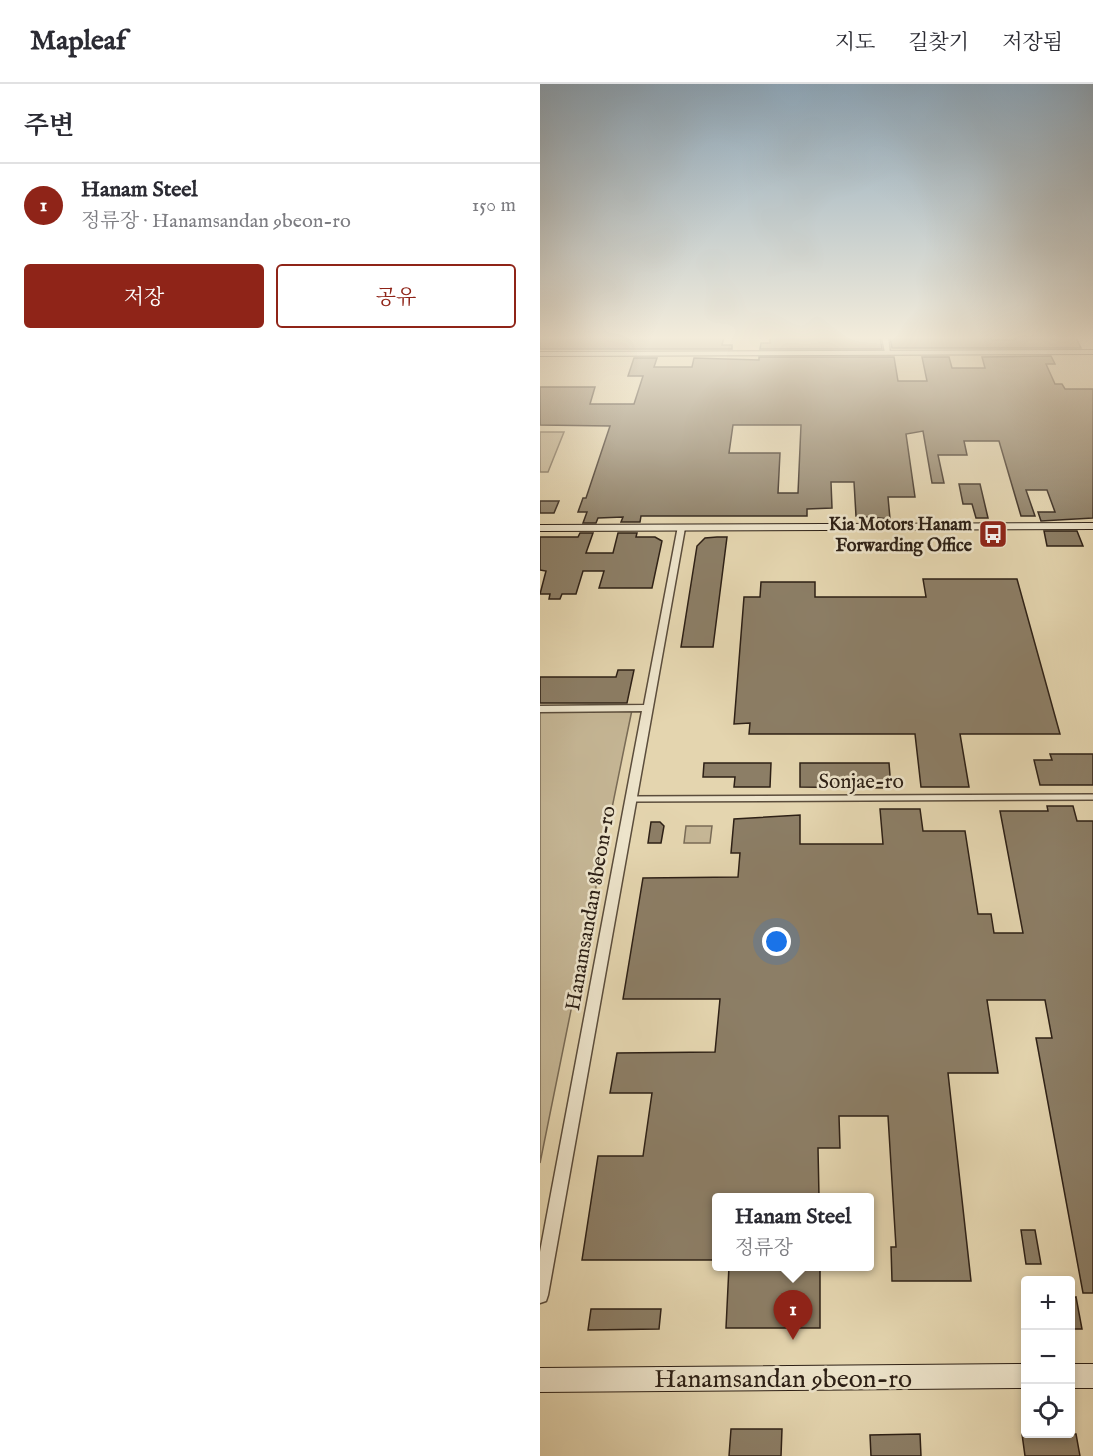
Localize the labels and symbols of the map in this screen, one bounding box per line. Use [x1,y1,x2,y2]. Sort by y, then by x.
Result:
place label: Kia Motors Hanam Forwarding Office [829,514,973,558]
bus stop icon: Kia Motors Hanam Forwarding Office [977,518,1009,550]
street label: Sonjae-ro [818,769,904,796]
street label: Hanamsandan 8beon-ro [560,804,623,1013]
your location [762,927,791,956]
pin: 1 [774,1290,812,1340]
street label: Hanamsandan 9beon-ro [654,1363,912,1396]

